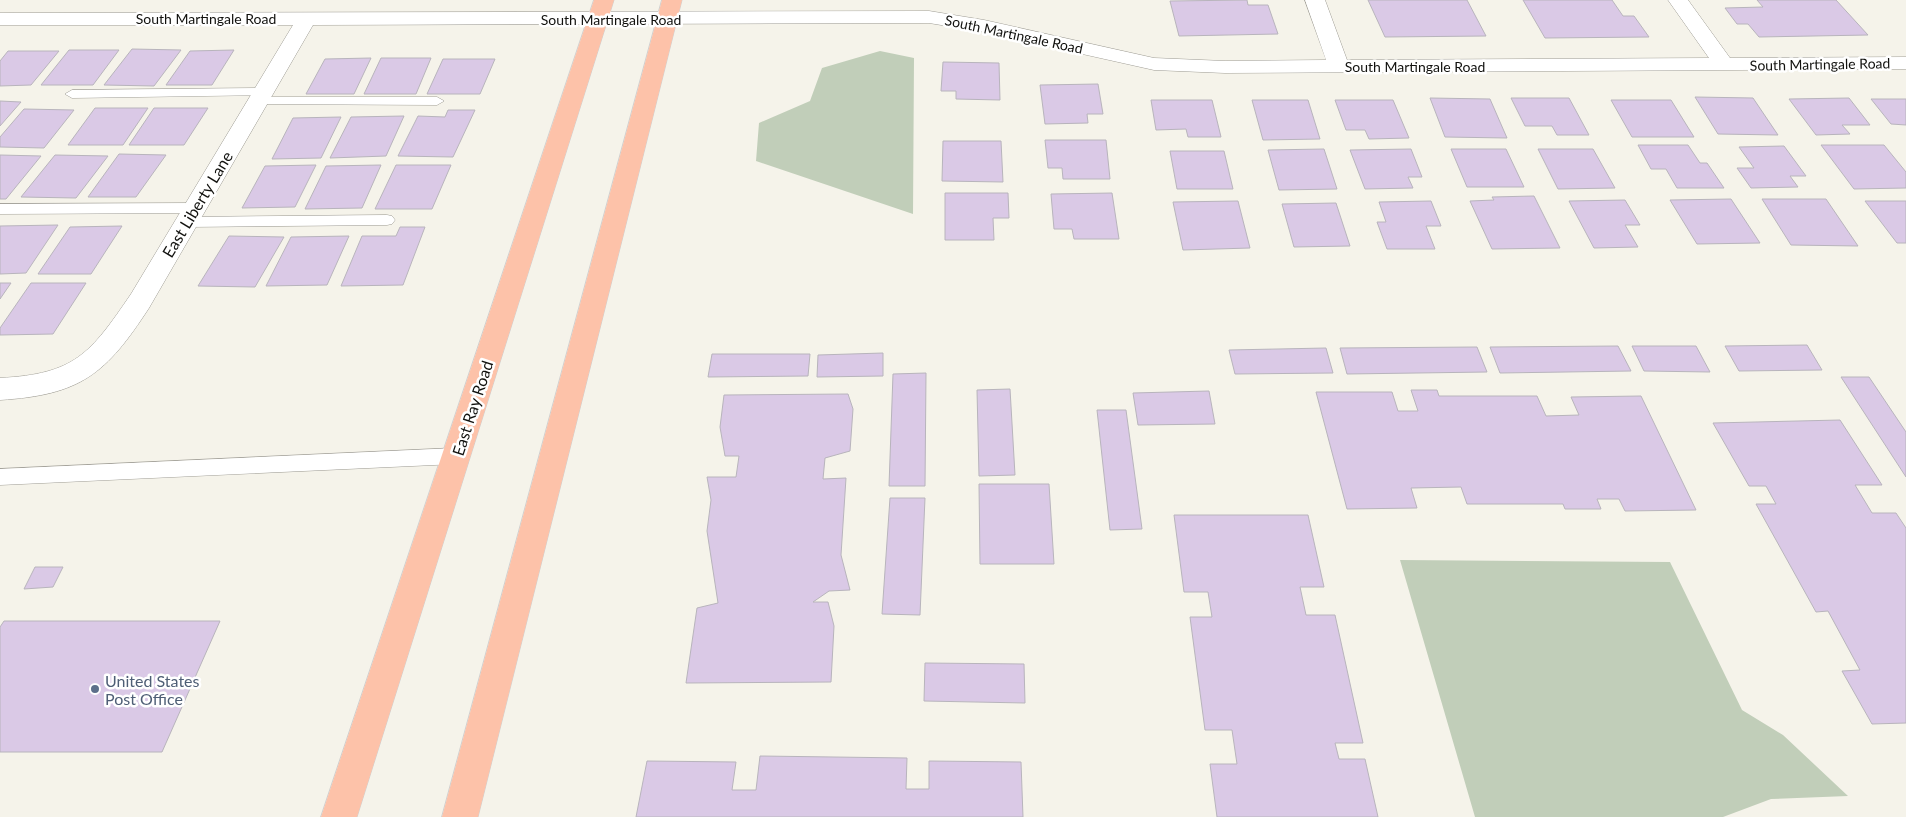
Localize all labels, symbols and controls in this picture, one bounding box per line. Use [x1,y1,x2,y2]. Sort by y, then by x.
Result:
street label: South Martingale Road [136,10,276,27]
street label: South Martingale Road [541,11,681,28]
street label: South Martingale Road [943,11,1085,57]
street label: South Martingale Road [1750,54,1890,74]
street label: South Martingale Road [1345,58,1485,75]
street label: East Liberty Lane [158,148,236,260]
street label: East Ray Road [448,358,496,458]
place label: United States Post Office [105,671,200,708]
marker: United States Post Office [89,683,101,695]

